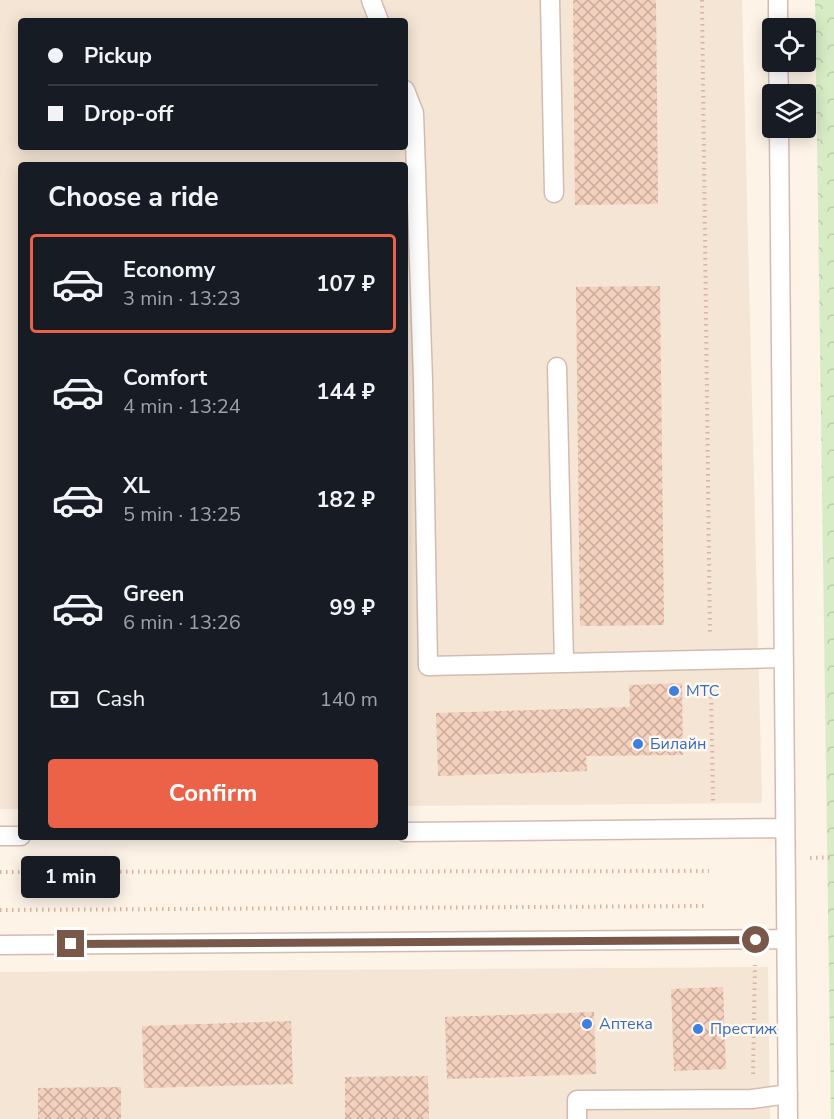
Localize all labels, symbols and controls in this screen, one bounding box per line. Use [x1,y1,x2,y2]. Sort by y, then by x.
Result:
map controls [762,18,816,138]
button: locate [762,18,816,72]
text: Pickup [84,41,152,71]
button: layers [762,84,816,138]
text: Drop-off [84,99,173,129]
text: Choose a ride [48,179,219,216]
text: Economy [123,255,215,285]
icon: car [51,257,105,311]
text: 107 ₽ [316,269,375,299]
text: 3 min · 13:23 [123,285,241,312]
text: Comfort [123,363,207,393]
icon: car [51,365,105,419]
text: 144 ₽ [316,377,375,407]
text: 4 min · 13:24 [123,393,241,420]
text: XL [123,471,150,501]
icon: car [51,473,105,527]
text: 182 ₽ [316,485,375,515]
text: 5 min · 13:25 [123,501,241,528]
text: Green [123,579,184,609]
icon: car [51,581,105,635]
text: 99 ₽ [329,593,375,623]
text: 6 min · 13:26 [123,609,241,636]
place label: МТС [686,680,720,702]
icon: cash [48,683,81,716]
text: Cash [96,684,145,714]
marker: МТС [667,684,681,698]
text: 140 m [320,686,378,713]
place label: Билайн [650,733,706,755]
marker: Билайн [631,737,645,751]
button: Confirm [48,759,378,828]
callout: 1 min [22,857,121,899]
text: 1 min [45,863,96,890]
route start [742,926,769,953]
route end [57,930,84,957]
place label: Аптека [599,1013,653,1035]
marker: Аптека [580,1017,594,1031]
place label: Престиж [710,1018,777,1040]
marker: Престиж [691,1022,705,1036]

